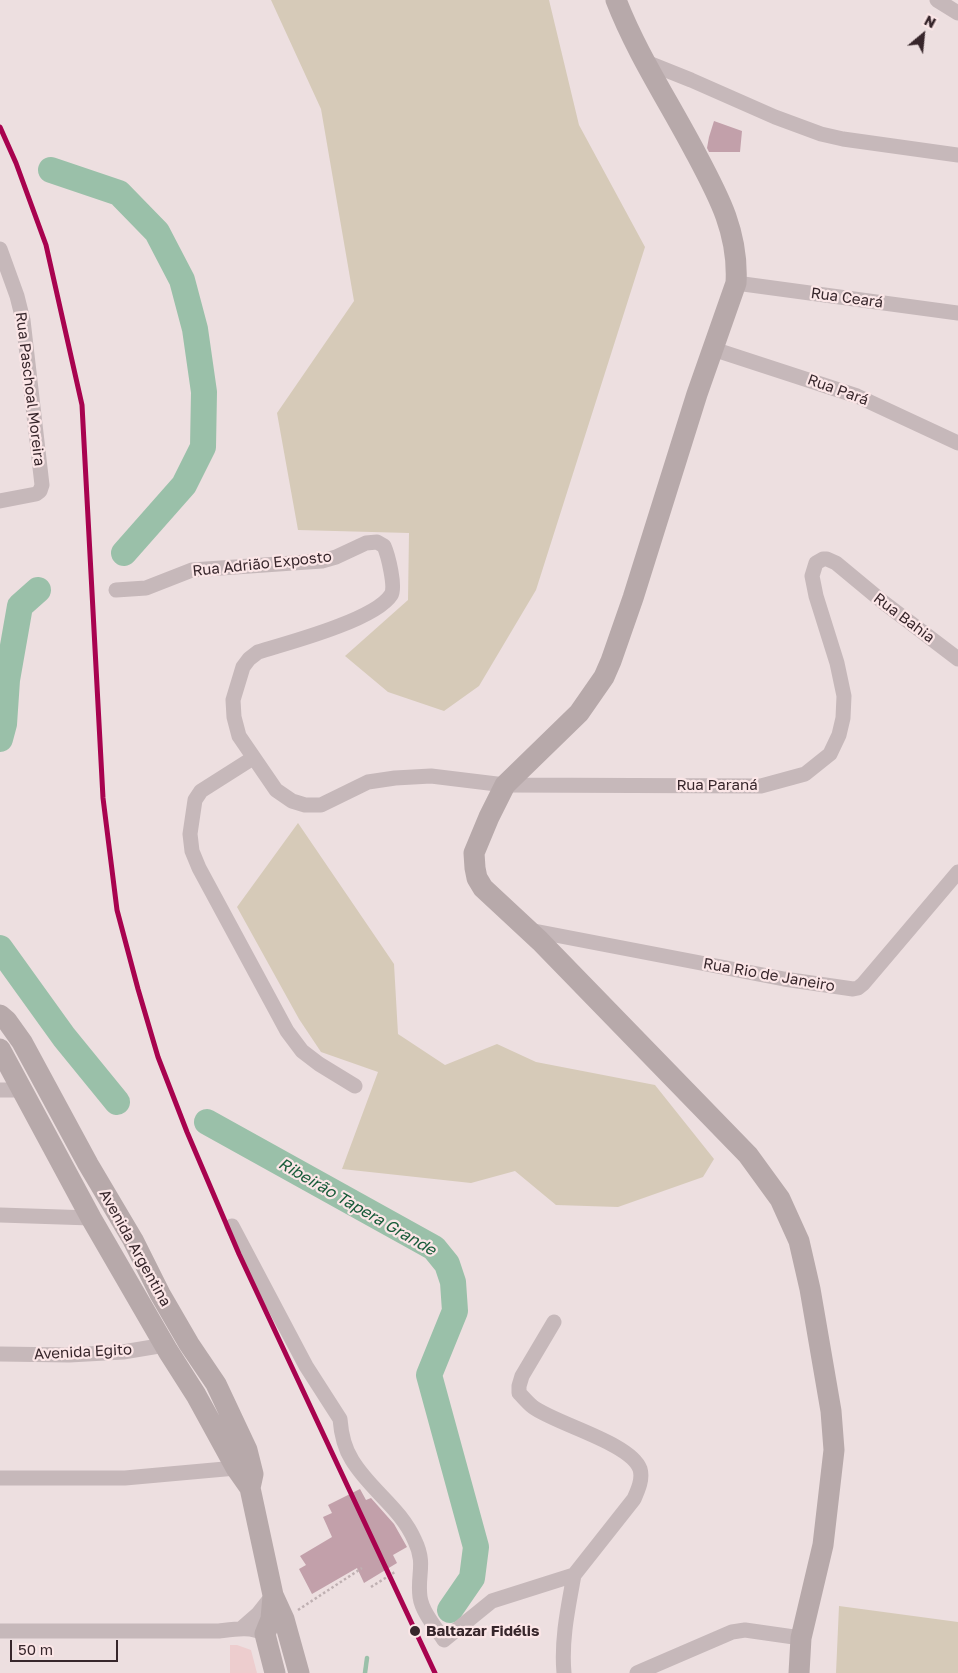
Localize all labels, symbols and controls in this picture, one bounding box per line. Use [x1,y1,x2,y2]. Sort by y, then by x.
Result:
north arrow [898,10,948,60]
text: N [922,11,939,31]
street label: Rua Ceará [810,284,884,312]
street label: Rua Paschoal Moreira [12,311,48,467]
street label: Rua Pará [805,371,871,409]
street label: Rua Adrião Exposto [191,548,333,580]
street label: Rua Bahia [870,589,938,647]
street label: Rua Paraná [676,776,758,794]
street label: Rua Rio de Janeiro [702,955,836,995]
water label: Ribeirão Tapera Grande [275,1154,439,1260]
street label: Avenida Argentina [95,1186,175,1310]
street label: Avenida Egito [34,1340,132,1364]
place label: Baltazar Fidélis [426,1622,539,1640]
marker: Baltazar Fidélis [408,1624,422,1638]
scale bar [12,1630,120,1662]
text: 50 m [18,1640,53,1658]

